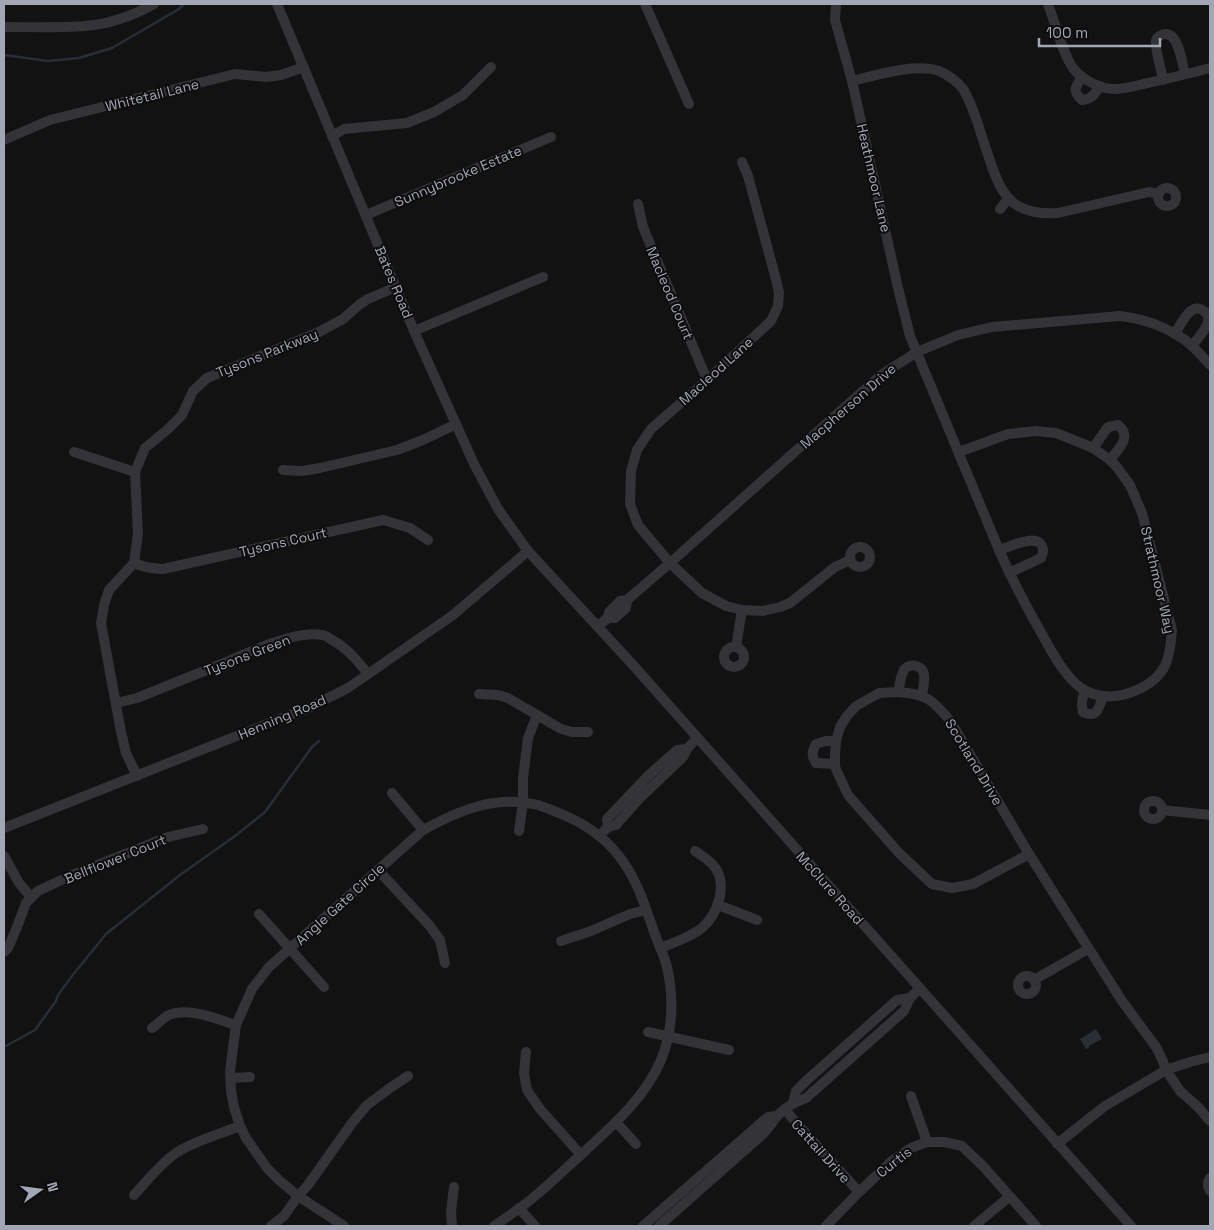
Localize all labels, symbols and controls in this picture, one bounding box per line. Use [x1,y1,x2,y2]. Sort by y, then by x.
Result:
scale bar [1039,15,1160,47]
text: 100 m [1046,23,1088,42]
street label: Whitetail Lane [103,75,201,115]
street label: Heathmoor Lane [853,122,895,234]
street label: Sunnybrooke Estate [392,141,524,211]
street label: Bates Road [371,243,417,321]
street label: Macleod Court [642,244,698,342]
street label: Tysons Parkway [214,324,320,382]
street label: Macleod Lane [675,333,757,409]
street label: Macpherson Drive [796,359,900,453]
street label: Tysons Court [237,523,329,561]
street label: Strathmoor Way [1137,525,1179,635]
street label: Tysons Green [201,630,293,680]
street label: Henning Road [235,690,329,744]
street label: Scotland Drive [941,715,1007,809]
street label: Bellflower Court [61,830,169,888]
street label: McClure Road [792,848,868,928]
street label: Angle Gate Circle [292,859,388,949]
street label: Cattail Drive [788,1115,854,1187]
street label: Curtis [873,1143,915,1181]
north arrow [15,1165,65,1215]
text: N [43,1180,62,1194]

